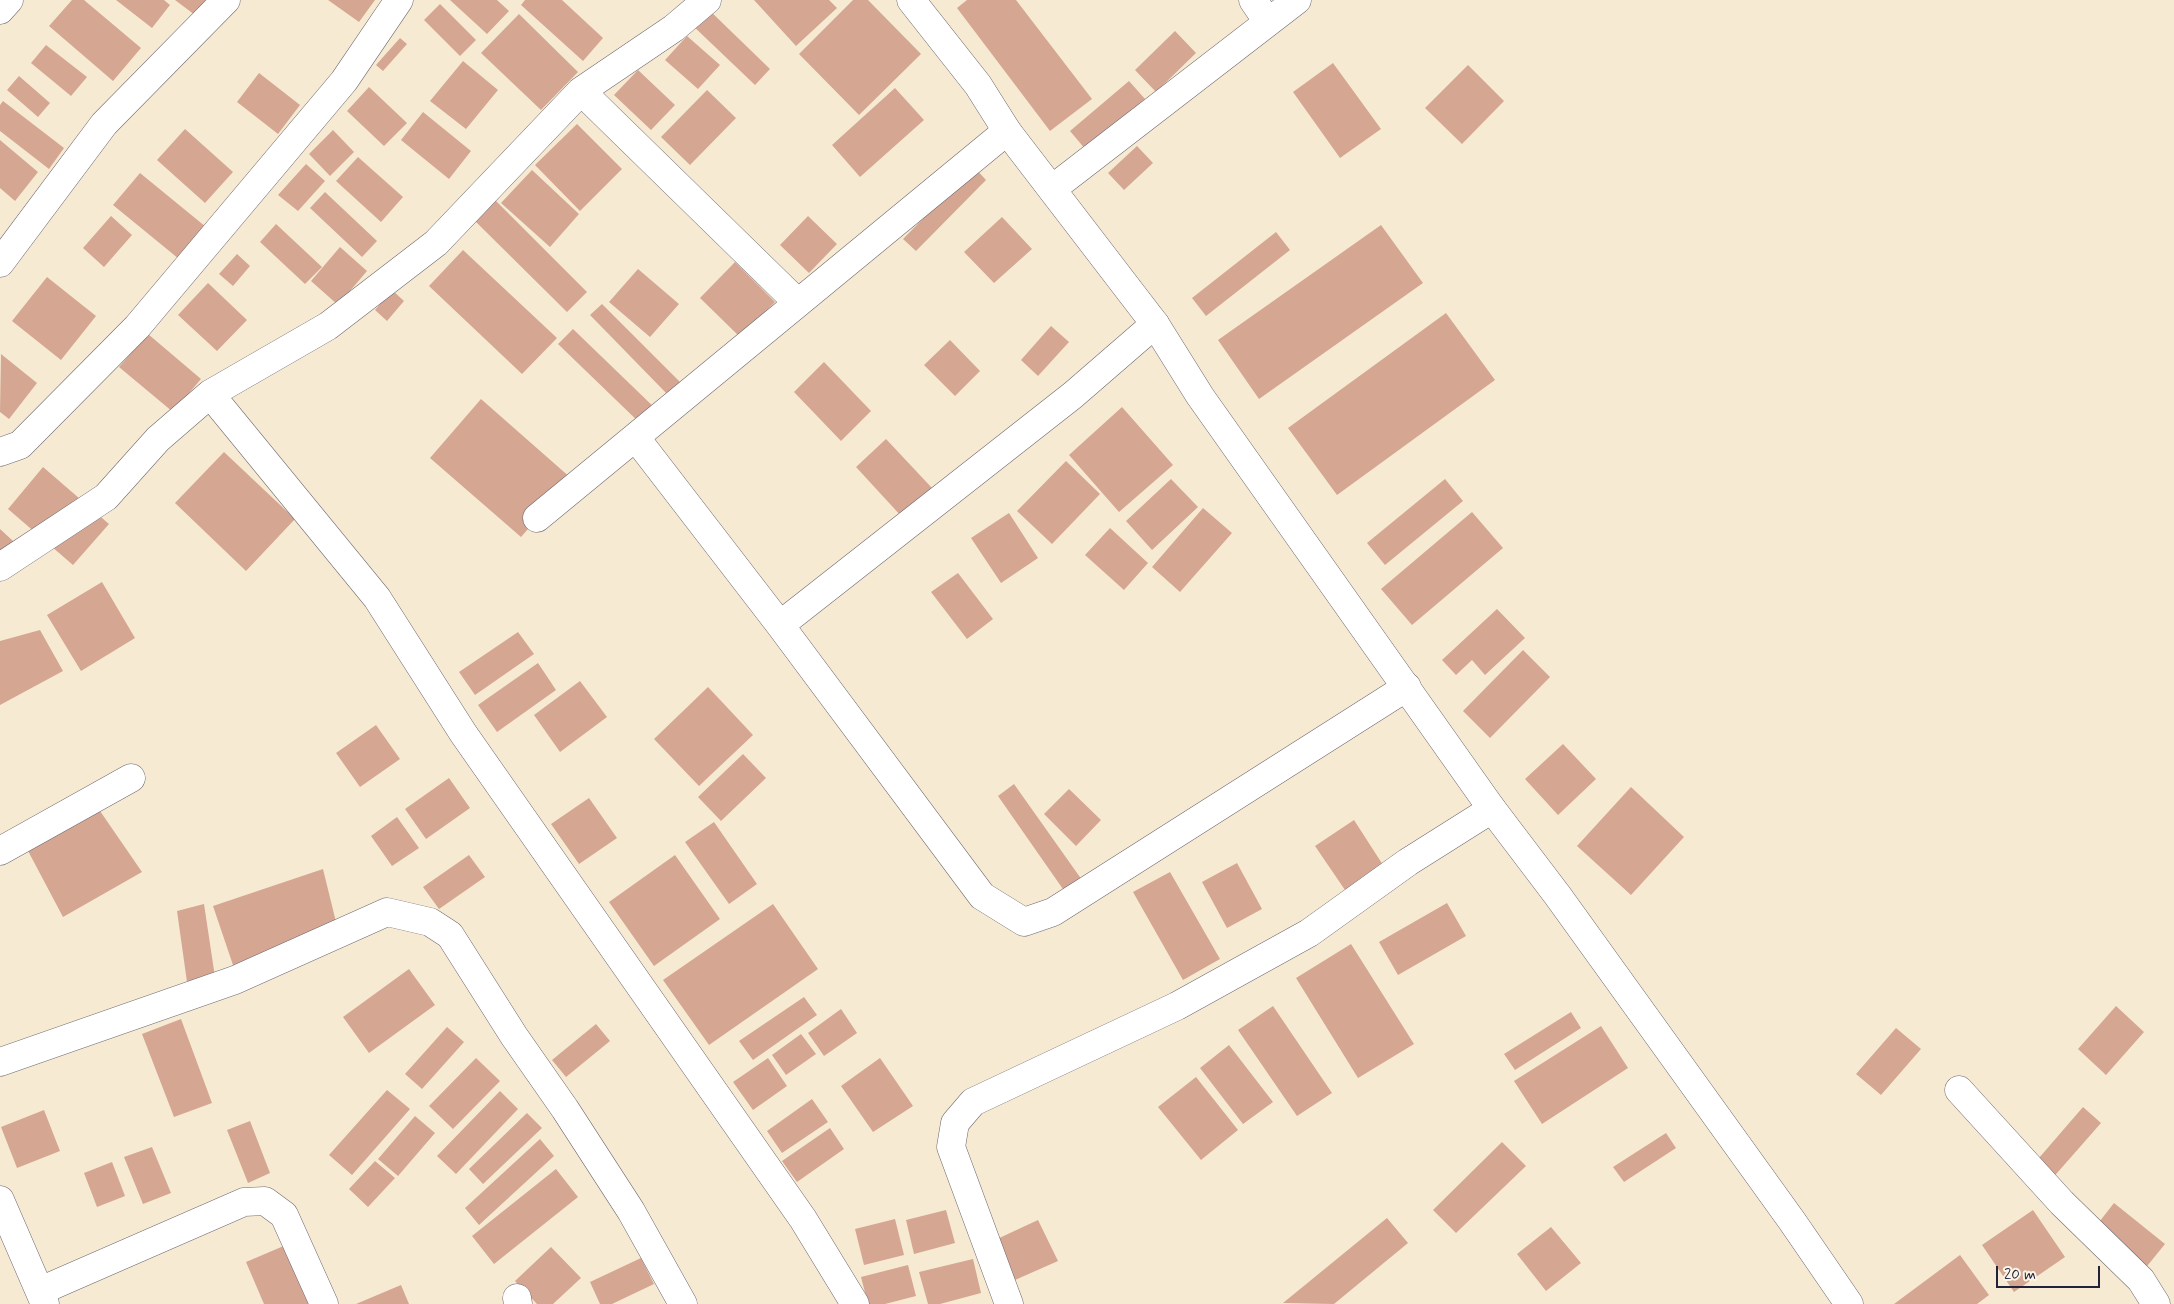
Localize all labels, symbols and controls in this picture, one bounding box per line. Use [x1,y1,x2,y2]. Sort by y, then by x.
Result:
scale bar [1999,1256,2103,1288]
text: 20 m [2004,1265,2036,1285]

